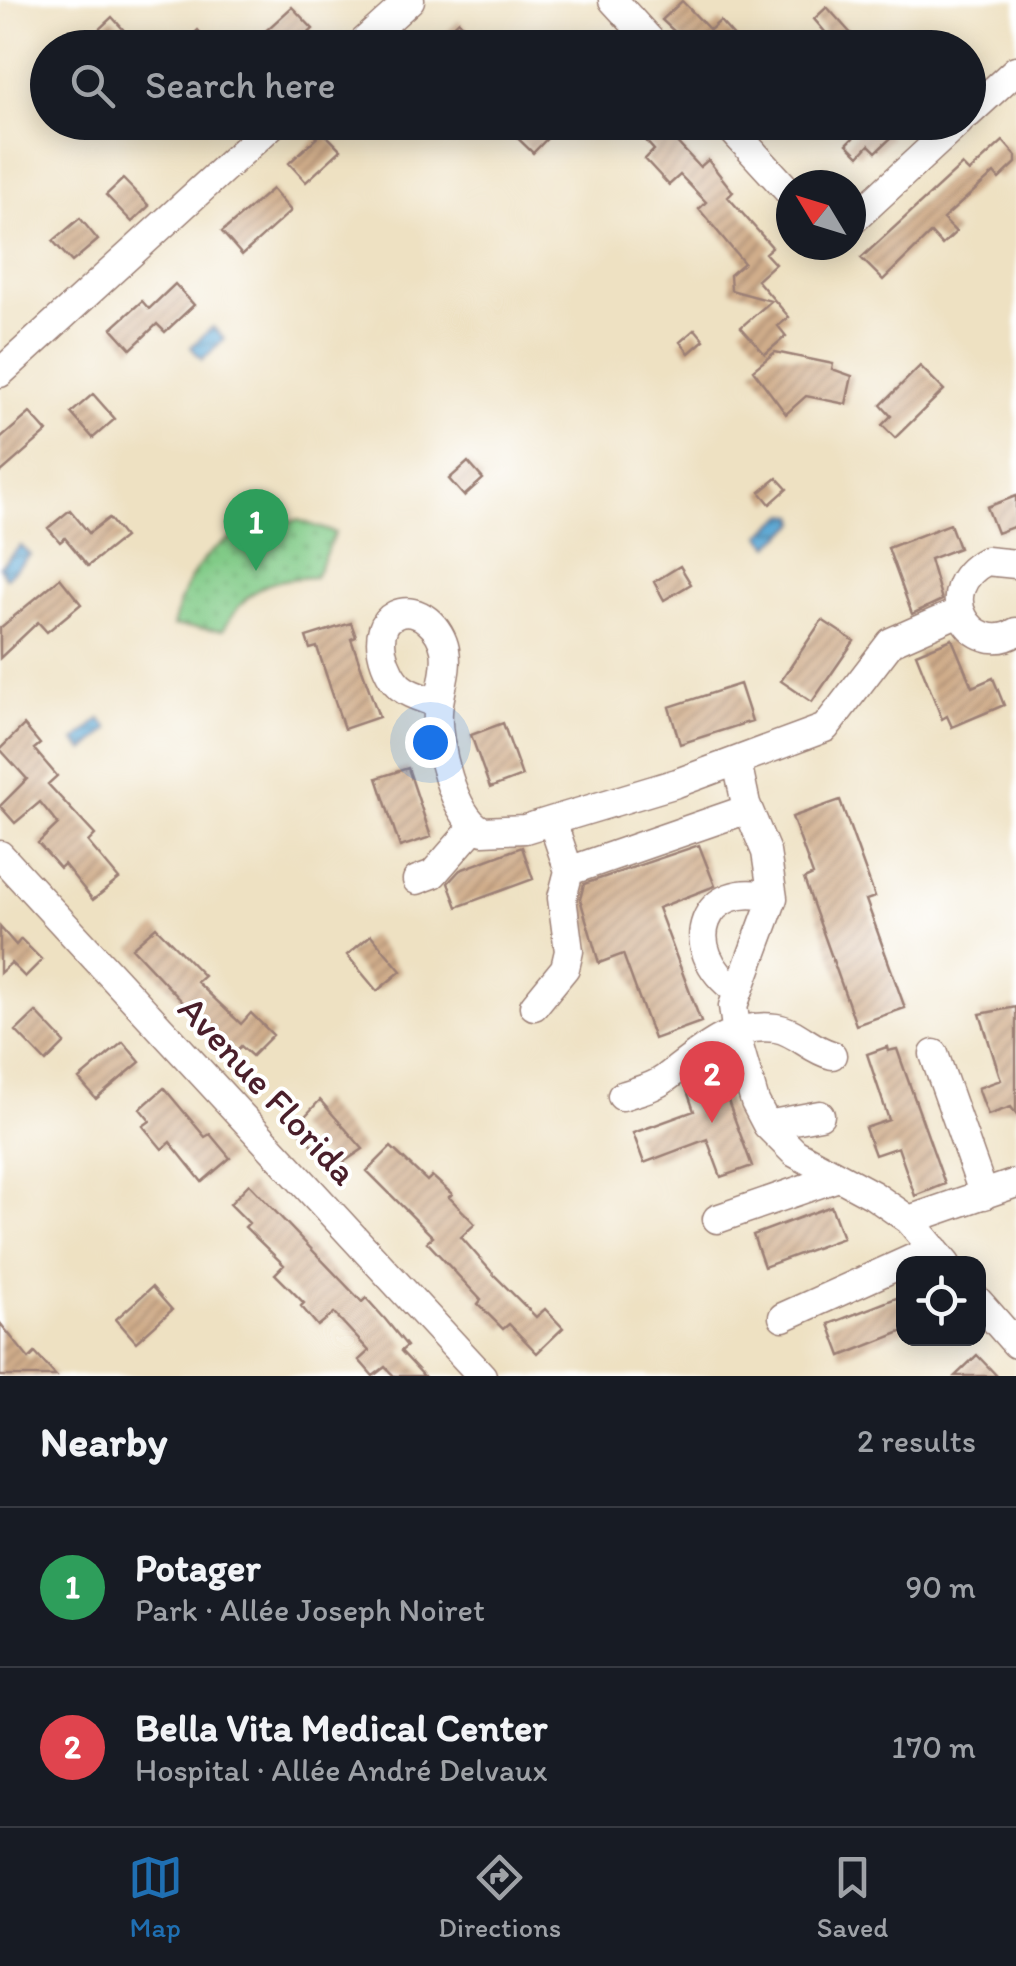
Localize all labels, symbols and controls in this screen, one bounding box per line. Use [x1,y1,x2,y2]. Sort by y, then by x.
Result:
search box [30,30,986,140]
icon: search [65,58,120,113]
text: Search here [145,62,336,108]
north arrow [776,170,866,260]
pin: 1 [224,488,288,571]
your location [405,717,456,768]
street label: Avenue Florida [169,986,368,1194]
pin: 2 [680,1040,744,1123]
map controls [896,1256,986,1346]
button: locate [896,1256,986,1346]
text: Nearby [40,1416,167,1467]
text: 2 results [857,1422,976,1460]
text: Potager [135,1545,261,1591]
text: 1 [65,1568,80,1606]
text: 90 m [905,1568,976,1606]
text: Park · Allée Joseph Noiret [135,1591,485,1629]
text: Bella Vita Medical Center [135,1705,547,1751]
text: 2 [64,1728,81,1766]
text: 170 m [891,1728,976,1766]
text: Hospital · Allée André Delvaux [135,1751,548,1789]
tab: Map [128,1850,183,1944]
tab: Directions [438,1850,561,1944]
tab: Saved [817,1850,888,1944]

